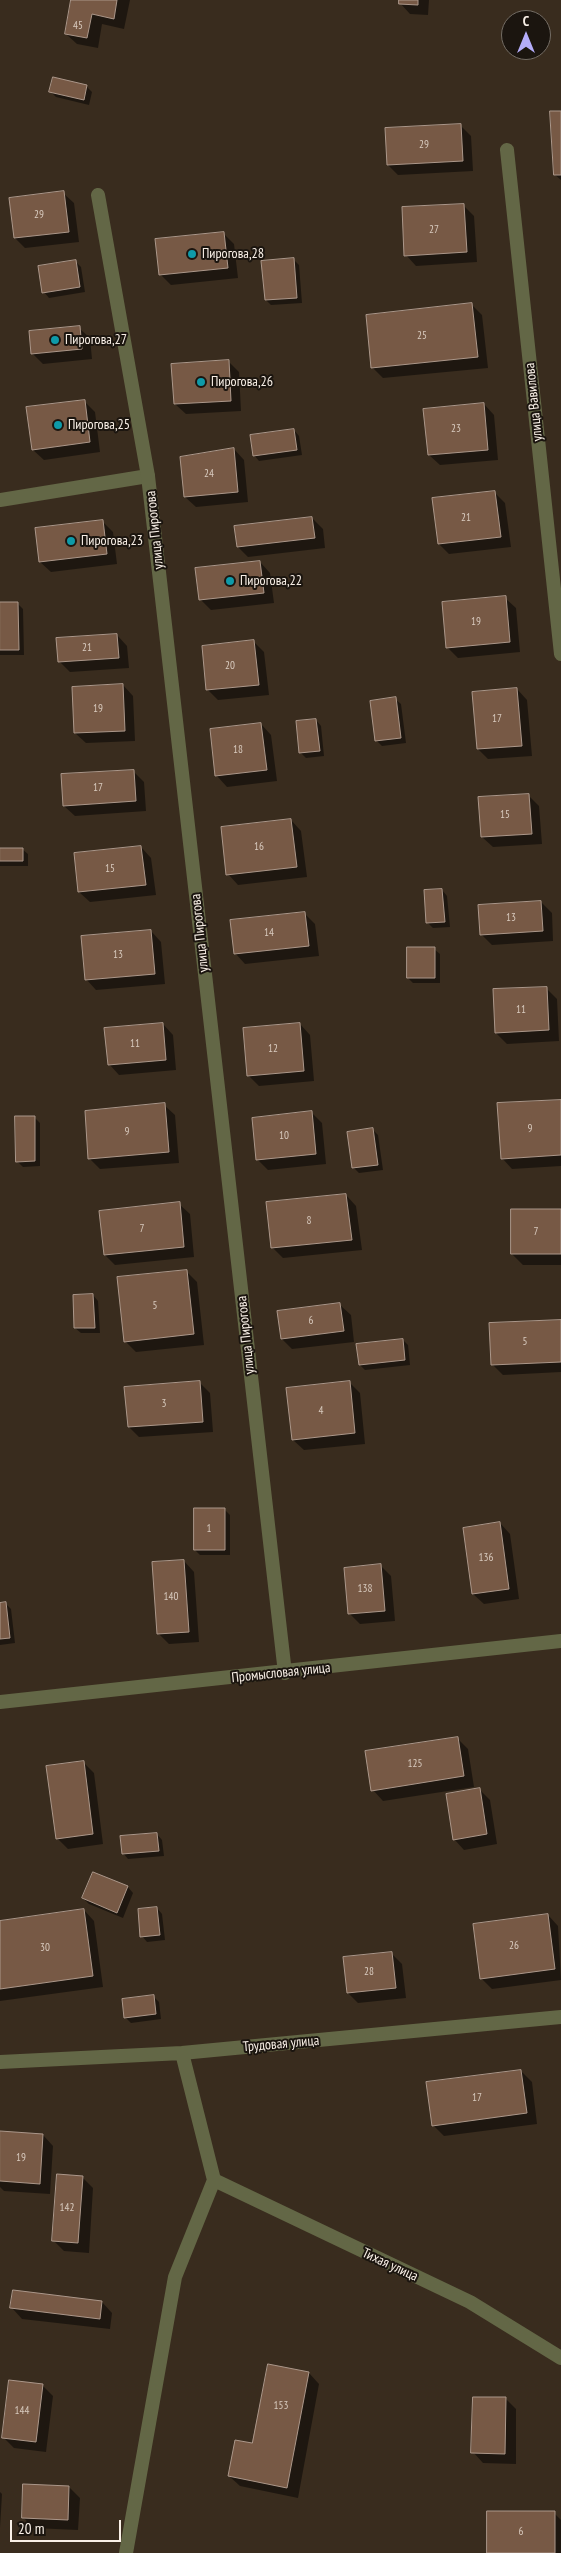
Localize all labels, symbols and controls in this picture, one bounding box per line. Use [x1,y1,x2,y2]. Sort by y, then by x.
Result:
north arrow [501,10,551,60]
text: С [523,12,529,30]
house number: 45 [73,19,83,33]
house number: 29 [419,138,429,152]
house number: 29 [34,208,44,222]
house number: 27 [429,223,439,237]
place label: Пирогова,28 [202,246,264,262]
marker: Пирогова,28 [186,248,198,260]
house number: 25 [417,329,427,343]
place label: Пирогова,27 [65,332,127,348]
marker: Пирогова,27 [49,334,61,346]
street label: улица Вавилова [522,362,546,442]
place label: Пирогова,26 [211,374,273,390]
marker: Пирогова,26 [195,376,207,388]
place label: Пирогова,25 [68,417,130,433]
marker: Пирогова,25 [52,419,64,431]
house number: 23 [451,422,461,436]
house number: 24 [204,467,214,481]
street label: улица Пирогова [143,490,167,570]
house number: 21 [461,511,471,525]
place label: Пирогова,23 [81,533,143,549]
marker: Пирогова,23 [65,535,77,547]
place label: Пирогова,22 [240,573,302,589]
marker: Пирогова,22 [224,575,236,587]
house number: 19 [471,615,481,629]
house number: 21 [82,641,92,655]
house number: 20 [225,659,235,673]
house number: 19 [93,702,103,716]
house number: 17 [492,712,502,726]
house number: 18 [233,743,243,757]
house number: 17 [93,781,103,795]
house number: 15 [500,808,510,822]
house number: 16 [254,840,264,854]
house number: 15 [105,862,115,876]
street label: улица Пирогова [188,893,212,973]
house number: 13 [506,911,516,925]
house number: 14 [264,926,274,940]
house number: 13 [113,948,123,962]
house number: 11 [516,1003,526,1017]
house number: 11 [130,1037,140,1051]
house number: 12 [268,1042,278,1056]
house number: 9 [528,1122,532,1136]
house number: 9 [125,1125,129,1139]
house number: 10 [279,1129,289,1143]
house number: 8 [307,1214,311,1228]
house number: 7 [140,1222,144,1236]
house number: 7 [534,1225,538,1239]
street label: улица Пирогова [234,1295,258,1375]
house number: 5 [153,1299,157,1313]
house number: 6 [309,1314,313,1328]
house number: 5 [523,1335,527,1349]
house number: 3 [162,1397,166,1411]
house number: 4 [319,1404,323,1418]
house number: 1 [207,1522,211,1536]
house number: 136 [479,1551,493,1565]
house number: 138 [358,1582,372,1596]
house number: 140 [164,1590,178,1604]
street label: Промысловая улица [231,1659,331,1687]
house number: 125 [408,1757,422,1771]
house number: 26 [509,1939,519,1953]
house number: 30 [40,1941,50,1955]
house number: 28 [364,1965,374,1979]
street label: Трудовая улица [242,2032,320,2056]
house number: 17 [472,2091,482,2105]
house number: 19 [16,2151,26,2165]
house number: 142 [60,2201,74,2215]
street label: Тихая улица [359,2245,421,2285]
house number: 153 [274,2399,288,2413]
house number: 144 [15,2404,29,2418]
scale bar [12,2510,124,2542]
text: 20 m [18,2519,44,2538]
house number: 6 [519,2525,523,2539]

